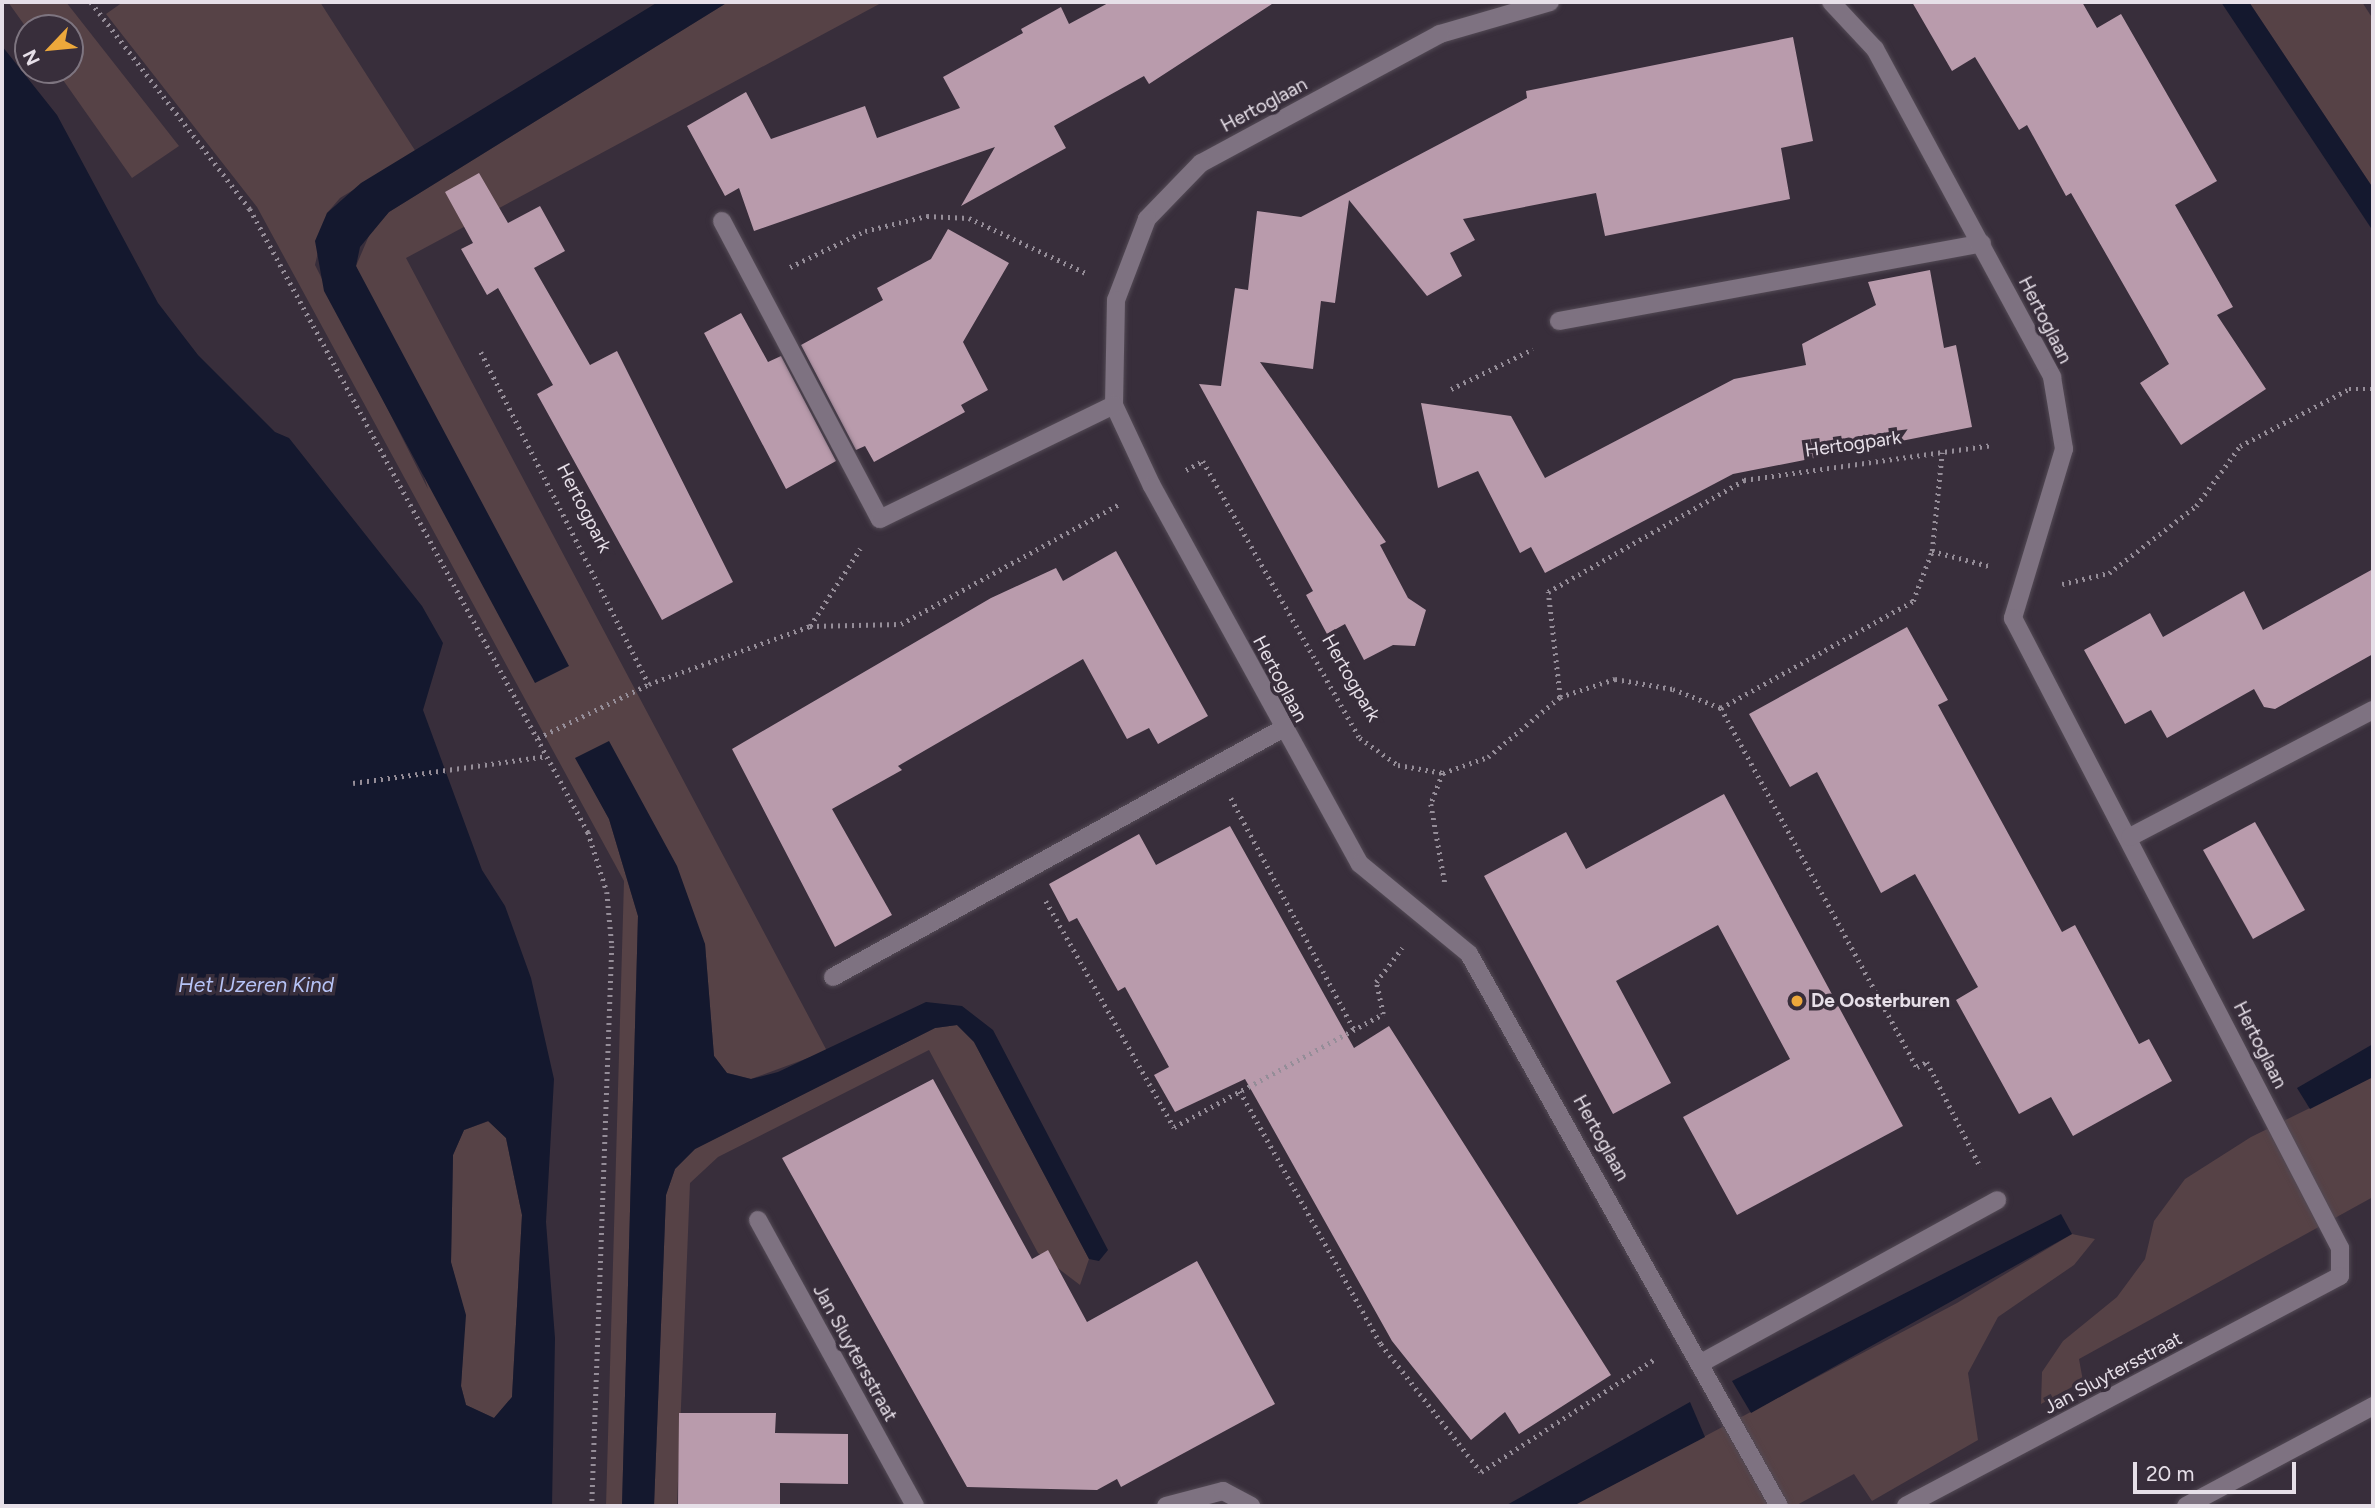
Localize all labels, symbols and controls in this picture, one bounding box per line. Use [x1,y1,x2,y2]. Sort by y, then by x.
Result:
north arrow [14,14,84,84]
text: N [18,46,45,69]
street label: Hertoglaan [1217,73,1311,137]
street label: Hertoglaan [2013,273,2077,367]
street label: Hertogpark [1803,426,1903,462]
street label: Hertogpark [552,460,616,556]
street label: Hertogpark [1317,630,1385,726]
street label: Hertoglaan [1248,632,1312,726]
water label: Het IJzeren Kind [178,972,334,998]
place label: De Oosterburen [1811,990,1950,1012]
marker: De Oosterburen [1789,993,1805,1009]
street label: Hertoglaan [2228,998,2292,1092]
street label: Hertoglaan [1568,1091,1634,1185]
street label: Jan Sluytersstraat [808,1281,902,1425]
street label: Jan Sluytersstraat [2040,1327,2186,1419]
scale bar [2137,1448,2300,1492]
text: 20 m [2146,1461,2194,1486]

